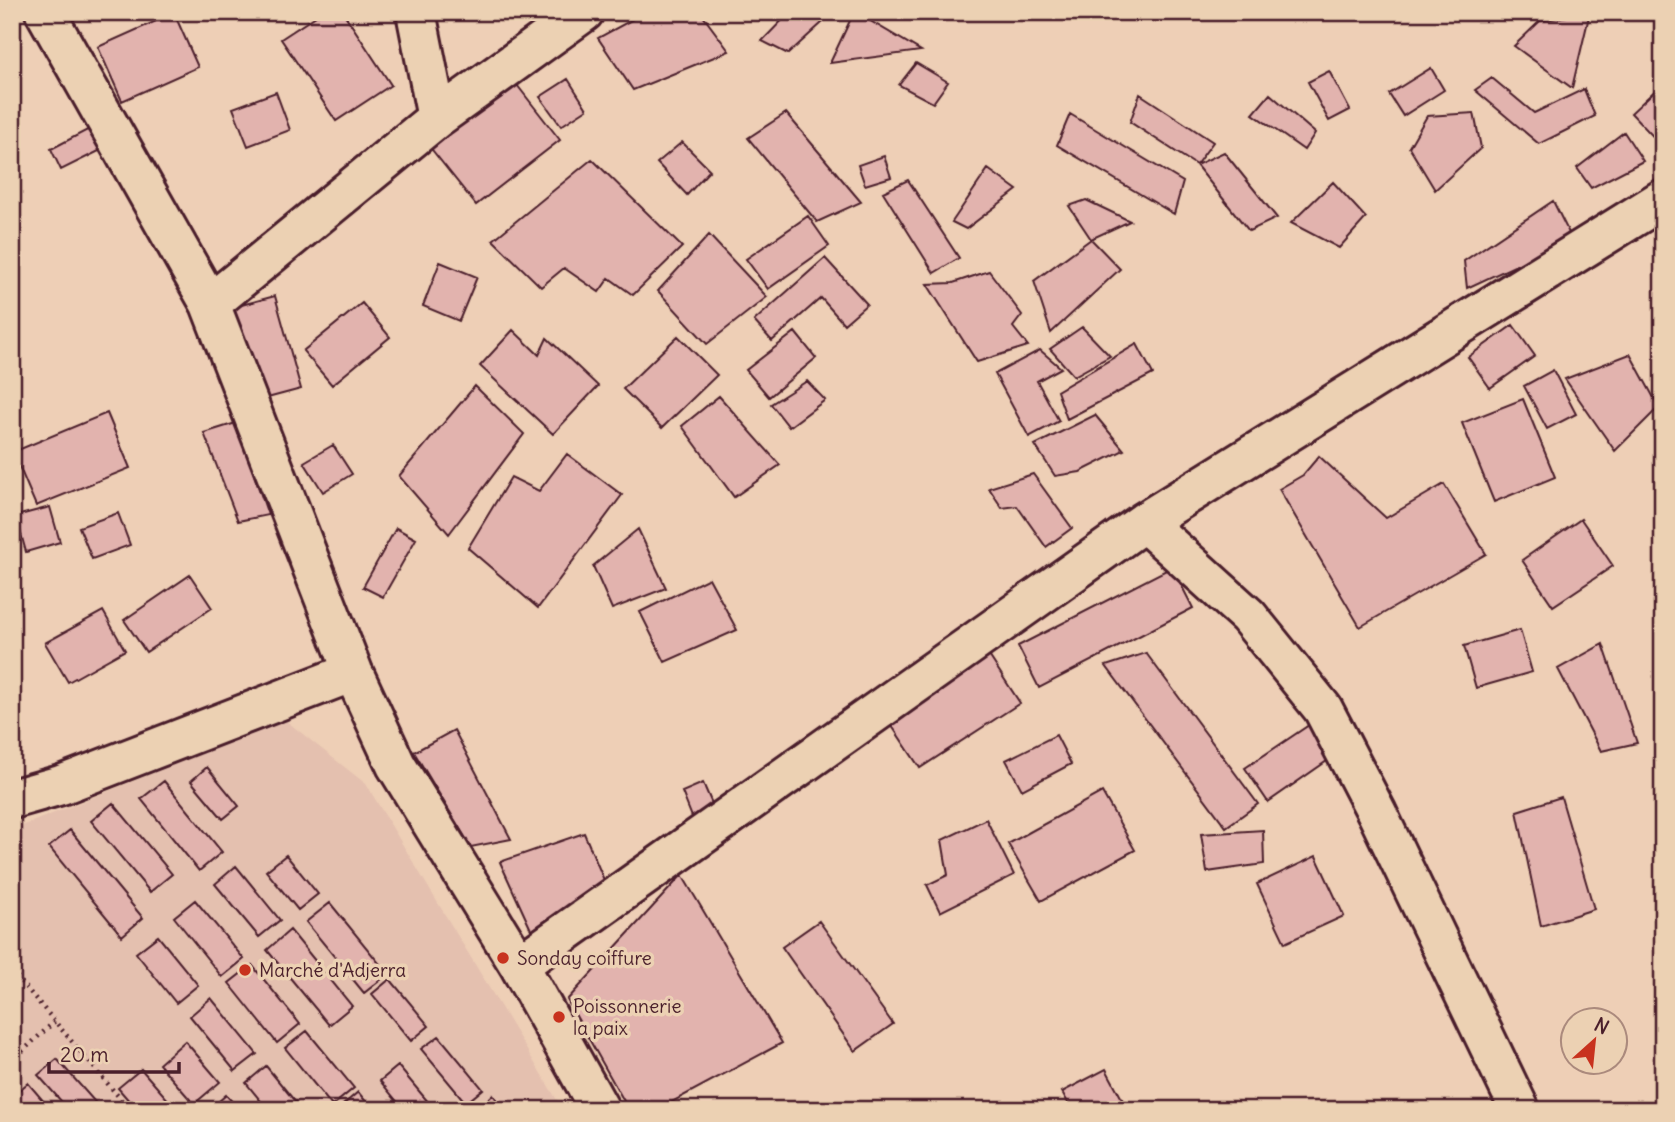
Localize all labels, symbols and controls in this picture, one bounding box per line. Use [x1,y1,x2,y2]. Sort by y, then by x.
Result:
place label: Sonday coiffure [517,946,652,970]
marker: Sonday coiffure [495,950,511,966]
place label: Marché d'Adjerra [259,958,406,982]
marker: Marché d'Adjerra [237,962,253,978]
place label: Poissonnerie la paix [573,994,681,1040]
north arrow [1560,1006,1630,1076]
marker: Poissonnerie la paix [551,1009,567,1025]
text: N [1590,1012,1613,1040]
scale bar [49,1031,178,1075]
text: 20 m [60,1041,109,1068]

